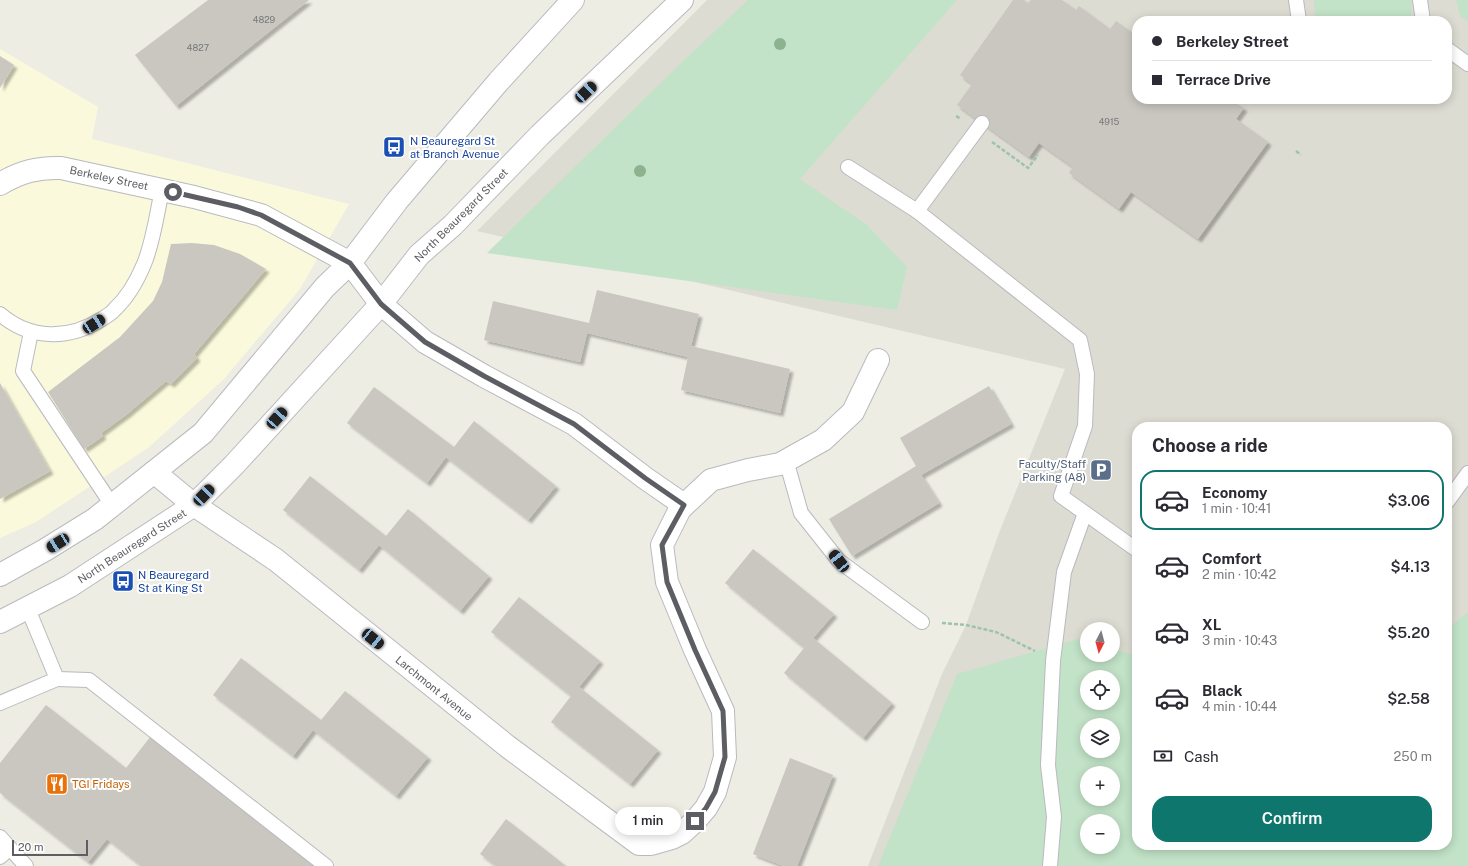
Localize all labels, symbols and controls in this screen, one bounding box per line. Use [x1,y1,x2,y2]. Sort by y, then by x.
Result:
house number: 4829 [253,14,276,25]
text: Berkeley Street [1176,33,1289,50]
house number: 4827 [187,42,209,53]
text: Terrace Drive [1176,71,1271,88]
car [573,79,599,105]
house number: 4915 [1099,116,1120,127]
bus stop icon: N Beauregard St at Branch Avenue [381,134,407,160]
place label: N Beauregard St at Branch Avenue [410,135,499,160]
street label: Berkeley Street [69,164,149,192]
street label: North Beauregard Street [412,166,510,264]
route start [164,183,182,201]
car [81,312,107,336]
car [265,405,289,431]
text: Choose a ride [1152,435,1268,456]
parking icon: Faculty/Staff Parking (A8) [1088,457,1114,483]
place label: Faculty/Staff Parking (A8) [1018,458,1087,483]
car [191,482,217,508]
icon: car [1154,482,1190,518]
text: Economy [1202,484,1267,501]
text: $3.06 [1387,492,1430,509]
text: 1 min · 10:41 [1202,501,1271,516]
street label: North Beauregard Street [76,506,188,586]
car [45,532,71,554]
car [827,548,851,574]
icon: car [1154,548,1190,584]
text: Comfort [1202,550,1262,567]
text: $4.13 [1391,558,1430,575]
text: 2 min · 10:42 [1202,567,1276,582]
bus stop icon: N Beauregard St at King St [110,568,136,594]
place label: N Beauregard St at King St [138,569,209,594]
icon: car [1154,614,1190,650]
text: XL [1202,616,1221,633]
north arrow [1080,622,1120,662]
map controls [1080,622,1120,854]
text: $5.20 [1387,624,1430,641]
car [360,627,386,651]
text: 3 min · 10:43 [1202,633,1277,648]
street label: Larchmont Avenue [393,653,475,723]
button: locate [1080,670,1120,710]
icon: car [1154,680,1190,716]
text: Black [1202,682,1242,699]
text: $2.58 [1387,690,1430,707]
text: 4 min · 10:44 [1202,699,1277,714]
button: layers [1080,718,1120,758]
icon: cash [1152,745,1174,767]
text: Cash [1184,748,1219,765]
text: 250 m [1394,749,1432,764]
button: + [1080,766,1120,806]
restaurant icon: TGI Fridays [44,771,70,797]
place label: TGI Fridays [72,778,130,790]
button: Confirm [1152,796,1432,842]
callout: 1 min [615,807,681,835]
route end [686,812,704,830]
text: 1 min [633,813,663,828]
button: − [1080,814,1120,854]
scale bar [12,838,88,857]
text: 20 m [18,841,43,853]

